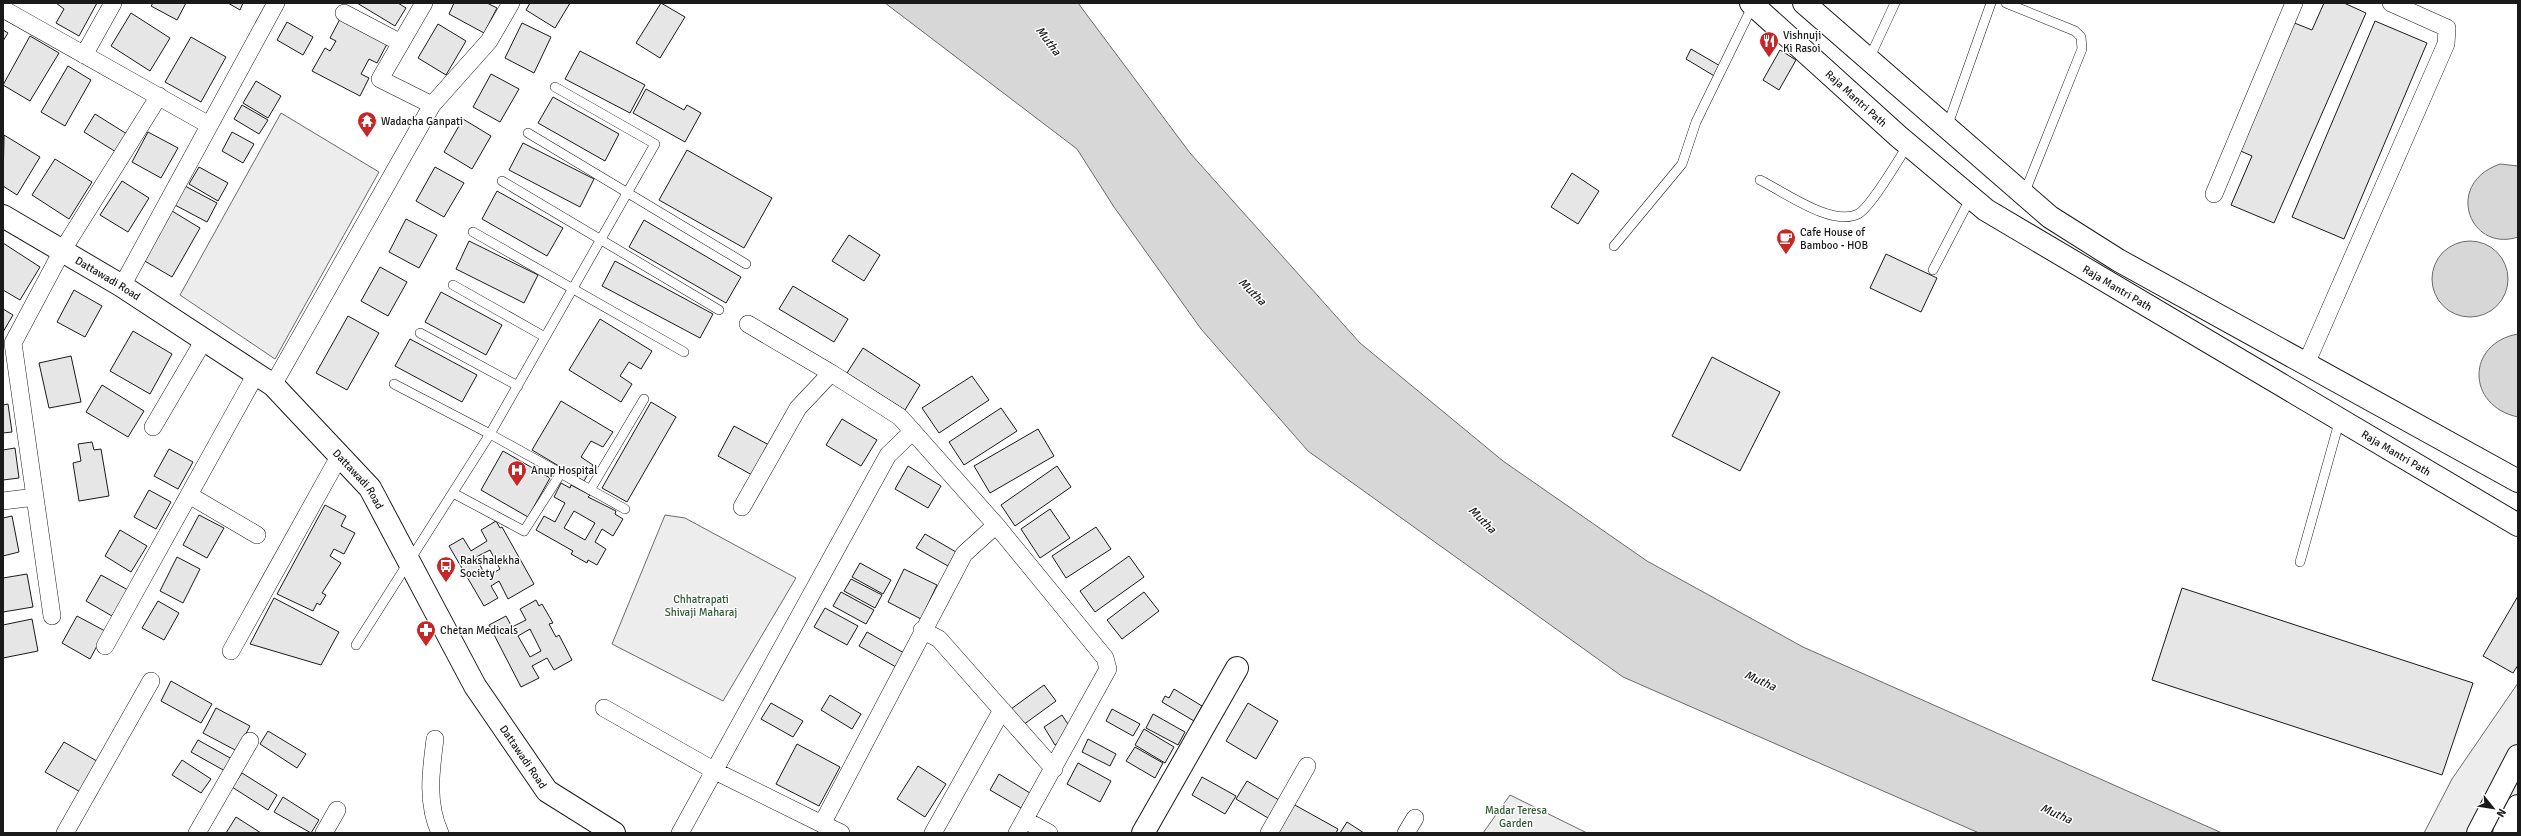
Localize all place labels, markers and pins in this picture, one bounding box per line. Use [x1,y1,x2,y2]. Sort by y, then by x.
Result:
place label: Vishnuji Ki Rasoi [1783,29,1821,55]
restaurant icon: Vishnuji Ki Rasoi [1758,30,1780,58]
temple icon: Wadacha Ganpati [356,110,378,138]
place label: Wadacha Ganpati [381,115,463,128]
place label: Cafe House of Bamboo - HOB [1800,226,1869,252]
cafe icon: Cafe House of Bamboo - HOB [1775,227,1797,255]
hospital icon: Anup Hospital [506,459,528,487]
place label: Anup Hospital [531,464,597,477]
place label: Rakshalekha Society [460,554,520,580]
bus stop icon: Rakshalekha Society [435,555,457,583]
pharmacy icon: Chetan Medicals [415,619,437,647]
place label: Chetan Medicals [440,624,518,637]

